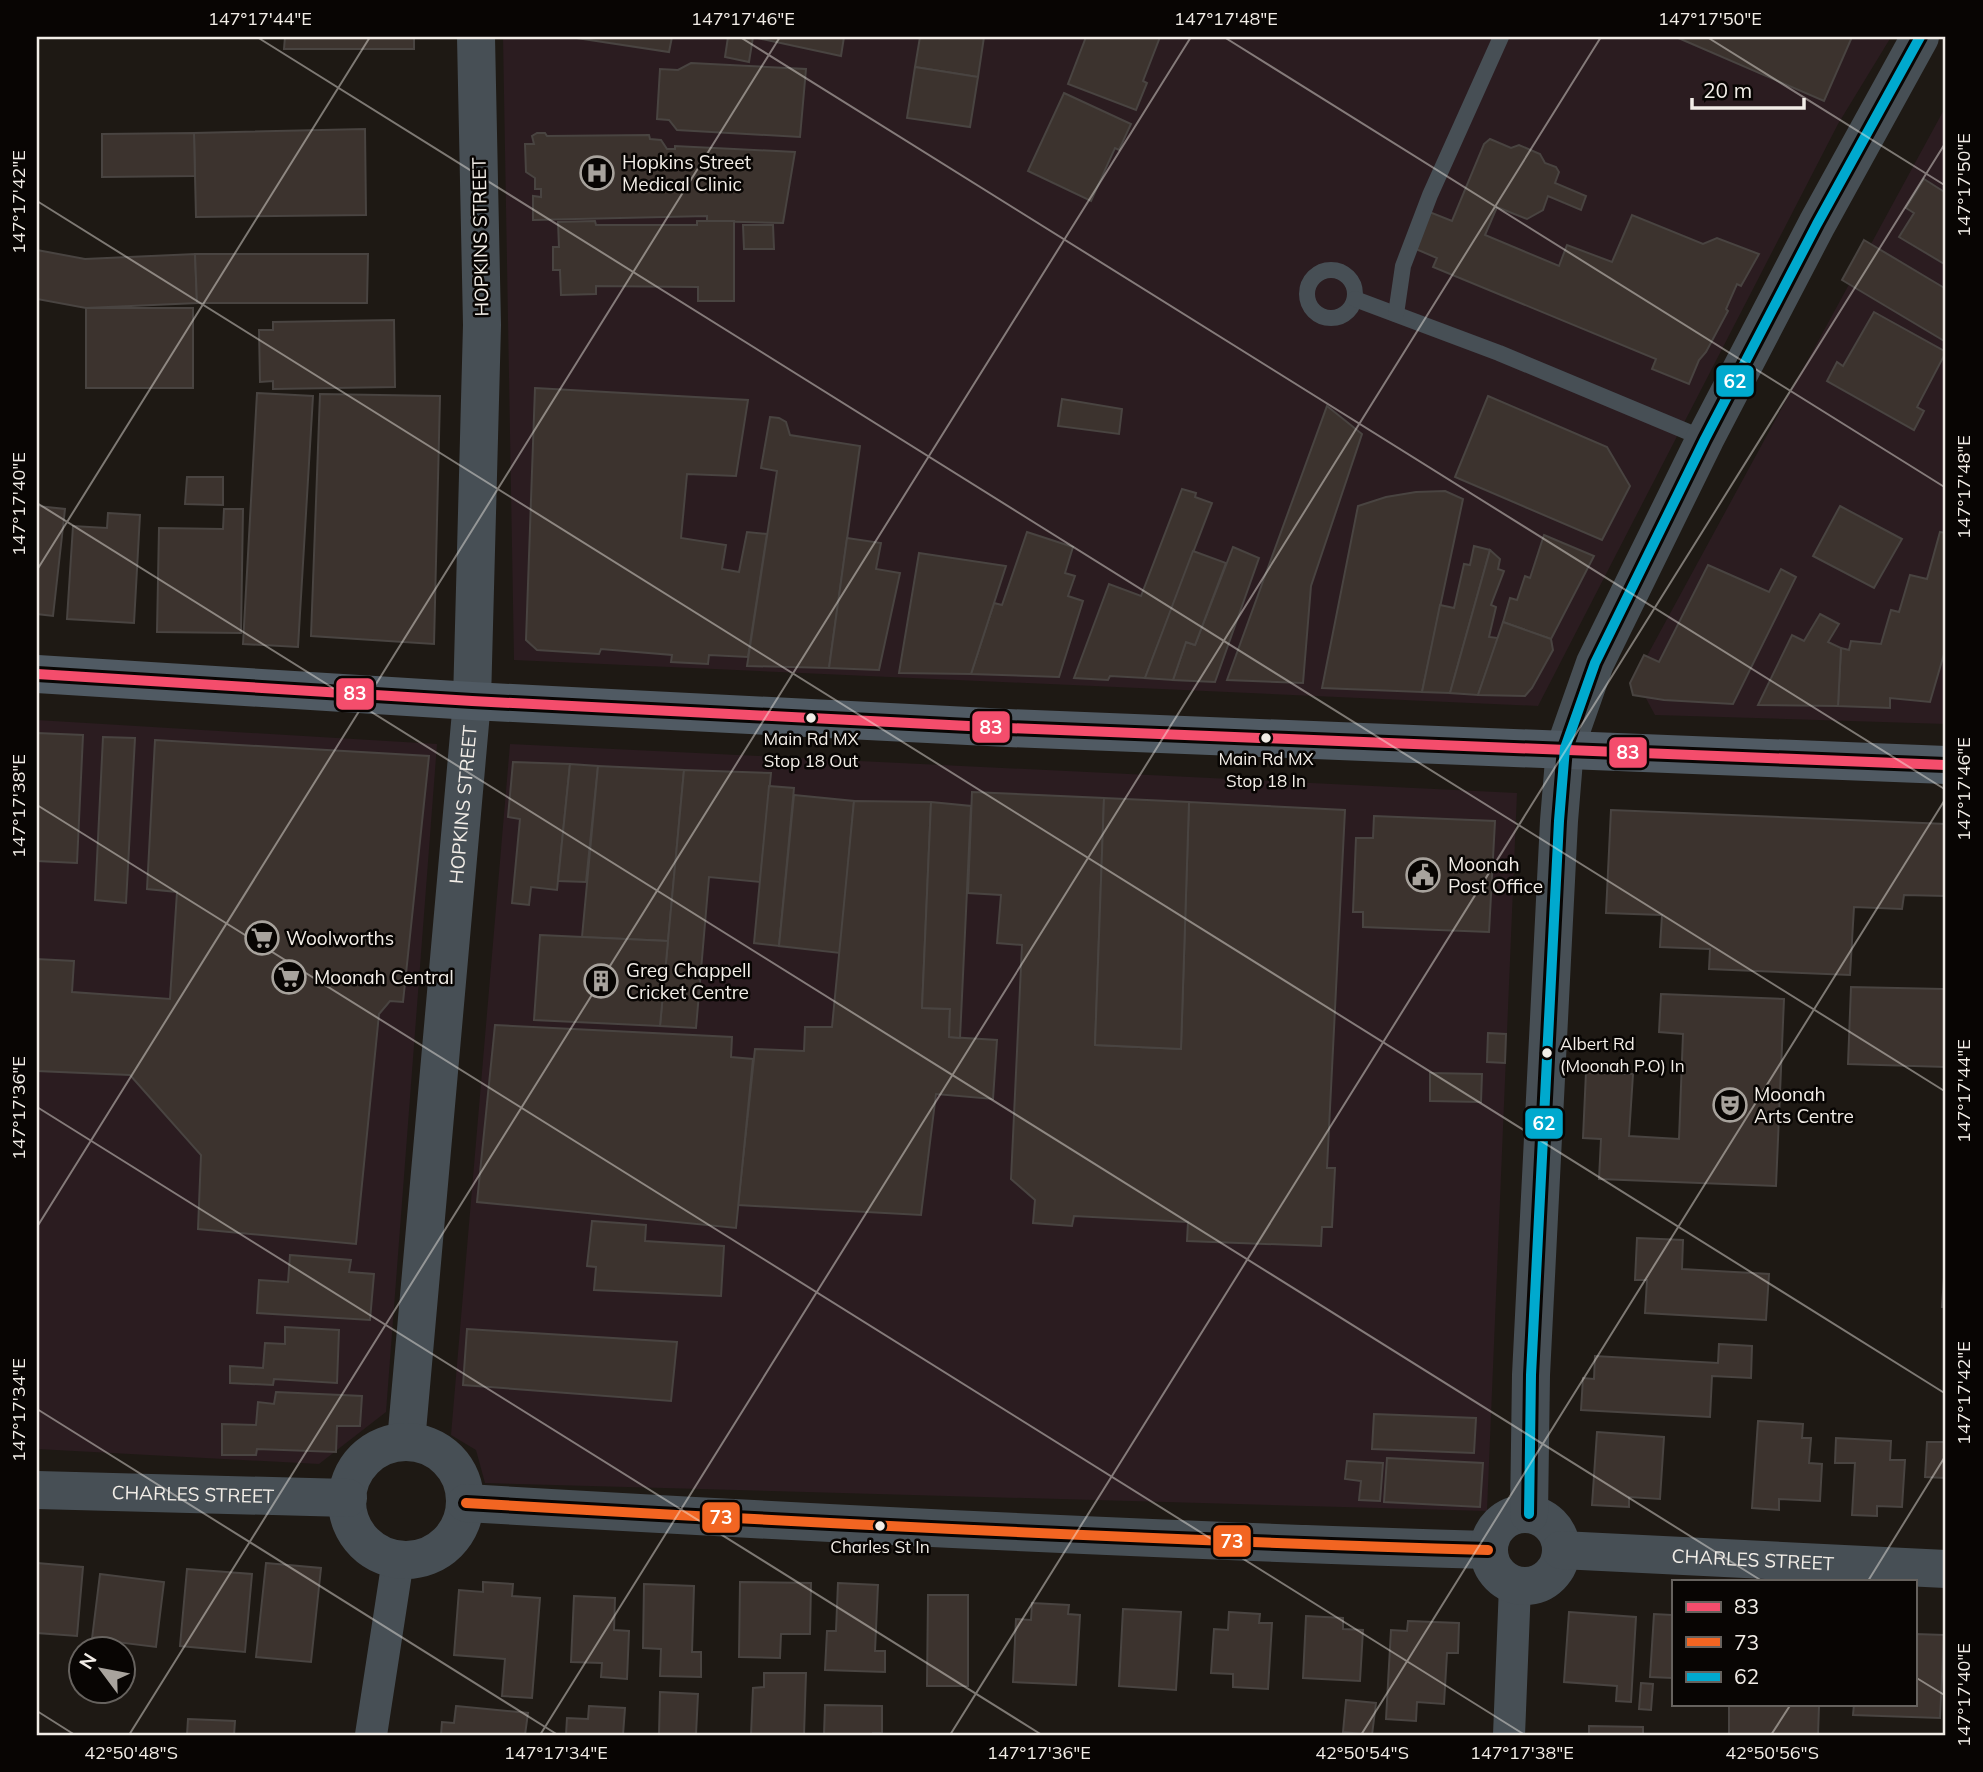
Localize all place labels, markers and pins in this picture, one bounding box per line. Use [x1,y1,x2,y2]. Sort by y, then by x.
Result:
place label: Hopkins Street Medical Clinic [622,150,752,196]
hospital icon: Hopkins Street Medical Clinic [578,154,616,192]
marker: Main Rd MX Stop 18 Out [804,711,818,725]
place label: Main Rd MX Stop 18 Out [763,728,859,771]
marker: Main Rd MX Stop 18 In [1259,731,1273,745]
place label: Main Rd MX Stop 18 In [1218,748,1314,791]
place label: Moonah Post Office [1448,852,1543,898]
public building icon: Moonah Post Office [1404,856,1442,894]
supermarket icon: Woolworths [243,919,281,957]
place label: Woolworths [286,926,394,950]
supermarket icon: Moonah Central [270,958,308,996]
place label: Greg Chappell Cricket Centre [626,958,751,1004]
building icon: Greg Chappell Cricket Centre [582,962,620,1000]
place label: Moonah Central [314,965,454,989]
place label: Albert Rd (Moonah P.O) In [1560,1033,1685,1076]
marker: Albert Rd (Moonah P.O) In [1540,1046,1554,1060]
place label: Moonah Arts Centre [1754,1082,1854,1128]
theatre icon: Moonah Arts Centre [1711,1086,1749,1124]
marker: Charles St In [873,1519,887,1533]
place label: Charles St In [830,1536,930,1557]

